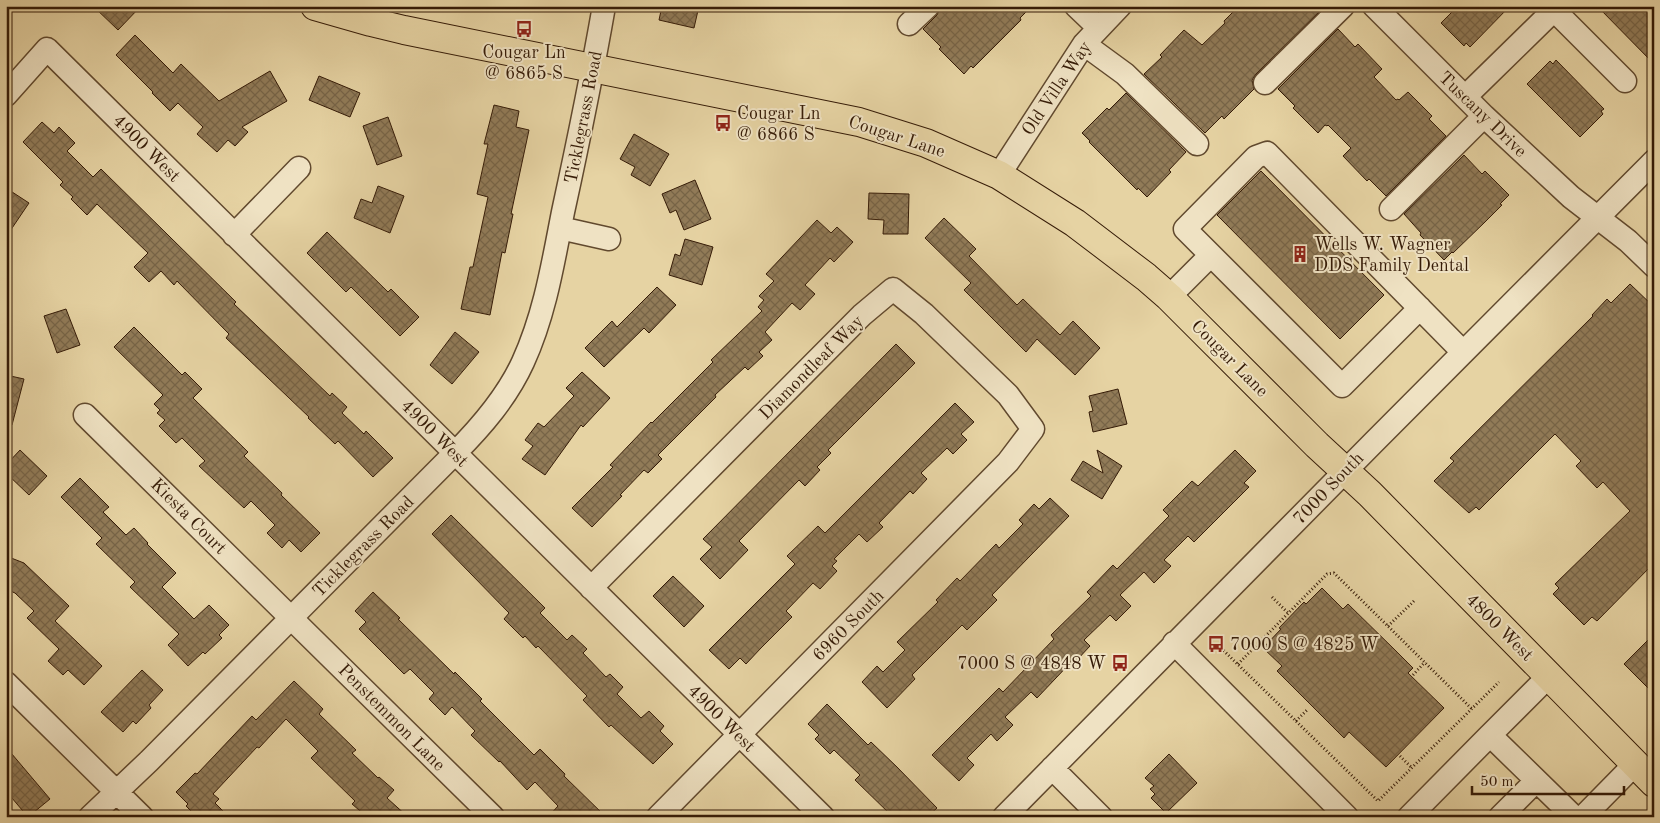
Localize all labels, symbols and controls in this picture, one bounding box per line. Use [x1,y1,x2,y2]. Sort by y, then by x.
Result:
bus stop icon: Cougar Ln @ 6865 S [514,19,534,39]
street label: Old Villa Way [1019,38,1095,139]
place label: Cougar Ln @ 6865 S [482,44,566,83]
street label: Ticklegrass Road [562,49,606,185]
street label: Tuscany Drive [1435,68,1530,161]
place label: Cougar Ln @ 6866 S [737,105,821,144]
street label: 4900 West [109,112,183,186]
bus stop icon: Cougar Ln @ 6866 S [713,113,733,133]
street label: Cougar Lane [846,113,947,161]
place label: Wells W. Wagner DDS Family Dental [1314,236,1469,275]
building icon: Wells W. Wagner DDS Family Dental [1290,244,1310,264]
street label: Diamondleaf Way [756,312,868,423]
street label: Cougar Lane [1187,317,1271,401]
street label: 4900 West [397,397,471,471]
street label: 7000 South [1290,449,1367,528]
street label: Kiesta Court [147,475,230,558]
street label: Ticklegrass Road [310,493,418,601]
street label: 6960 South [810,586,888,665]
street label: 4800 West [1462,591,1536,665]
bus stop icon: 7000 S @ 4825 W [1206,634,1226,654]
place label: 7000 S @ 4825 W [1230,636,1379,654]
bus stop icon: 7000 S @ 4848 W [1110,653,1130,673]
place label: 7000 S @ 4848 W [957,655,1106,673]
street label: Penstemmon Lane [334,661,448,775]
street label: 4900 West [684,682,758,756]
scale bar [1472,763,1625,795]
text: 50 m [1480,775,1514,790]

